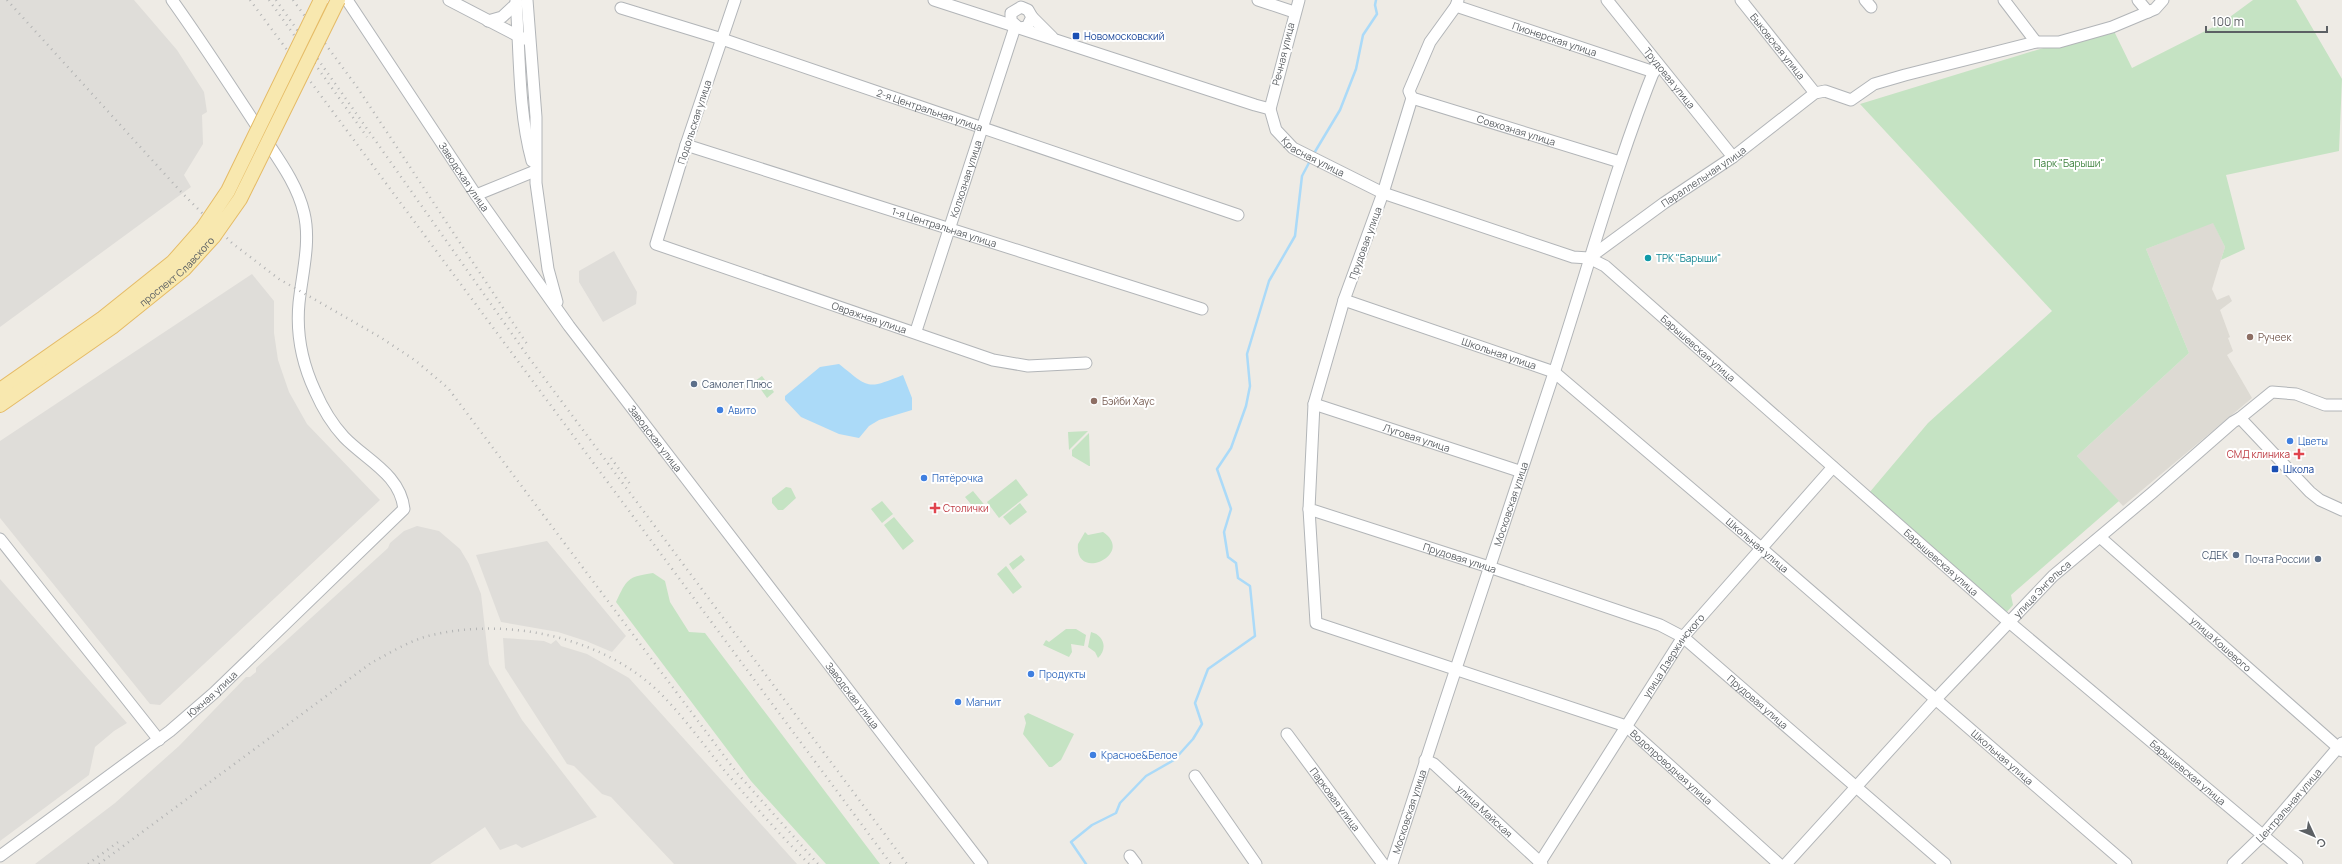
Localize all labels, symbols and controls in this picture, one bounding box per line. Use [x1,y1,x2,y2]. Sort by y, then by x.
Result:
scale bar [2206,8,2327,34]
street label: Быковская улица [1747,10,1808,82]
text: 100 m [2212,13,2244,30]
street label: Пионерская улица [1511,18,1599,59]
street label: Речная улица [1268,21,1298,87]
place label: Новомосковский [1084,29,1164,43]
marker: Новомосковский [1071,31,1081,41]
street label: Трудовая улица [1641,44,1699,112]
street label: Подольская улица [674,78,714,166]
street label: 2-я Центральная улица [875,85,985,134]
street label: Совхозная улица [1475,111,1557,149]
street label: Красная улица [1279,133,1347,180]
street label: Колхозная улица [946,138,985,219]
street label: Заводская улица [436,139,492,214]
street label: Параллельная улица [1658,143,1749,210]
park label: Парк "Барыши" [2034,156,2104,170]
street label: 1-я Центральная улица [890,204,999,250]
street label: Прудовая улица [1345,205,1385,281]
street label: проспект Славского [136,233,217,309]
place label: ТРК "Барыши" [1656,251,1721,265]
marker: ТРК "Барыши" [1643,253,1653,263]
street label: Овражная улица [830,298,909,337]
street label: Барышевская улица [1658,311,1738,385]
place label: Ручеек [2258,330,2292,344]
marker: Ручеек [2245,332,2255,342]
street label: Школьная улица [1460,334,1538,372]
place label: Самолет Плюс [702,377,773,391]
marker: Самолет Плюс [689,379,699,389]
place label: Бэйби Хаус [1102,394,1155,408]
marker: Бэйби Хаус [1089,396,1099,406]
street label: Заводская улица [625,402,685,475]
place label: Авито [728,403,756,417]
marker: Авито [715,405,725,415]
street label: Луговая улица [1381,420,1452,455]
place label: Цветы [2298,434,2328,448]
marker: Цветы [2285,436,2295,446]
place label: СМД клиника [2227,447,2290,461]
marker: СМД клиника [2293,448,2305,460]
street label: Московская улица [1490,460,1531,548]
place label: Школа [2283,462,2314,476]
marker: Школа [2270,464,2280,474]
place label: Пятёрочка [932,471,983,485]
marker: Пятёрочка [919,473,929,483]
place label: Столички [943,501,989,515]
marker: Столички [930,503,940,513]
street label: Школьная улица [1723,514,1792,576]
street label: Барышевская улица [1901,526,1981,599]
street label: Прудовая улица [1421,539,1498,576]
place label: СДЕК [2202,548,2228,562]
marker: СДЕК [2231,550,2241,560]
place label: Почта России [2245,552,2310,566]
marker: Почта России [2313,554,2323,564]
street label: улица Энгельса [2010,557,2074,620]
street label: улица Дзержинского [1639,610,1708,700]
street label: улица Кошевого [2187,613,2254,675]
street label: Заводская улица [822,659,883,732]
street label: Южная улица [184,667,240,720]
place label: Продукты [1039,667,1086,681]
marker: Продукты [1026,669,1036,679]
street label: Прудовая улица [1724,671,1791,732]
place label: Магнит [966,695,1001,709]
marker: Магнит [953,697,963,707]
street label: Водопроводная улица [1627,726,1715,808]
street label: Школьная улица [1968,726,2037,788]
street label: Барышевская улица [2147,736,2229,808]
place label: Красное&Белое [1101,748,1178,762]
marker: Красное&Белое [1088,750,1098,760]
street label: Парковая улица [1307,764,1363,834]
street label: Центральная улица [2253,765,2324,845]
street label: Московская улица [1389,768,1429,856]
street label: улица Майская [1454,782,1516,840]
north arrow [2294,816,2334,856]
text: С [2313,835,2330,851]

